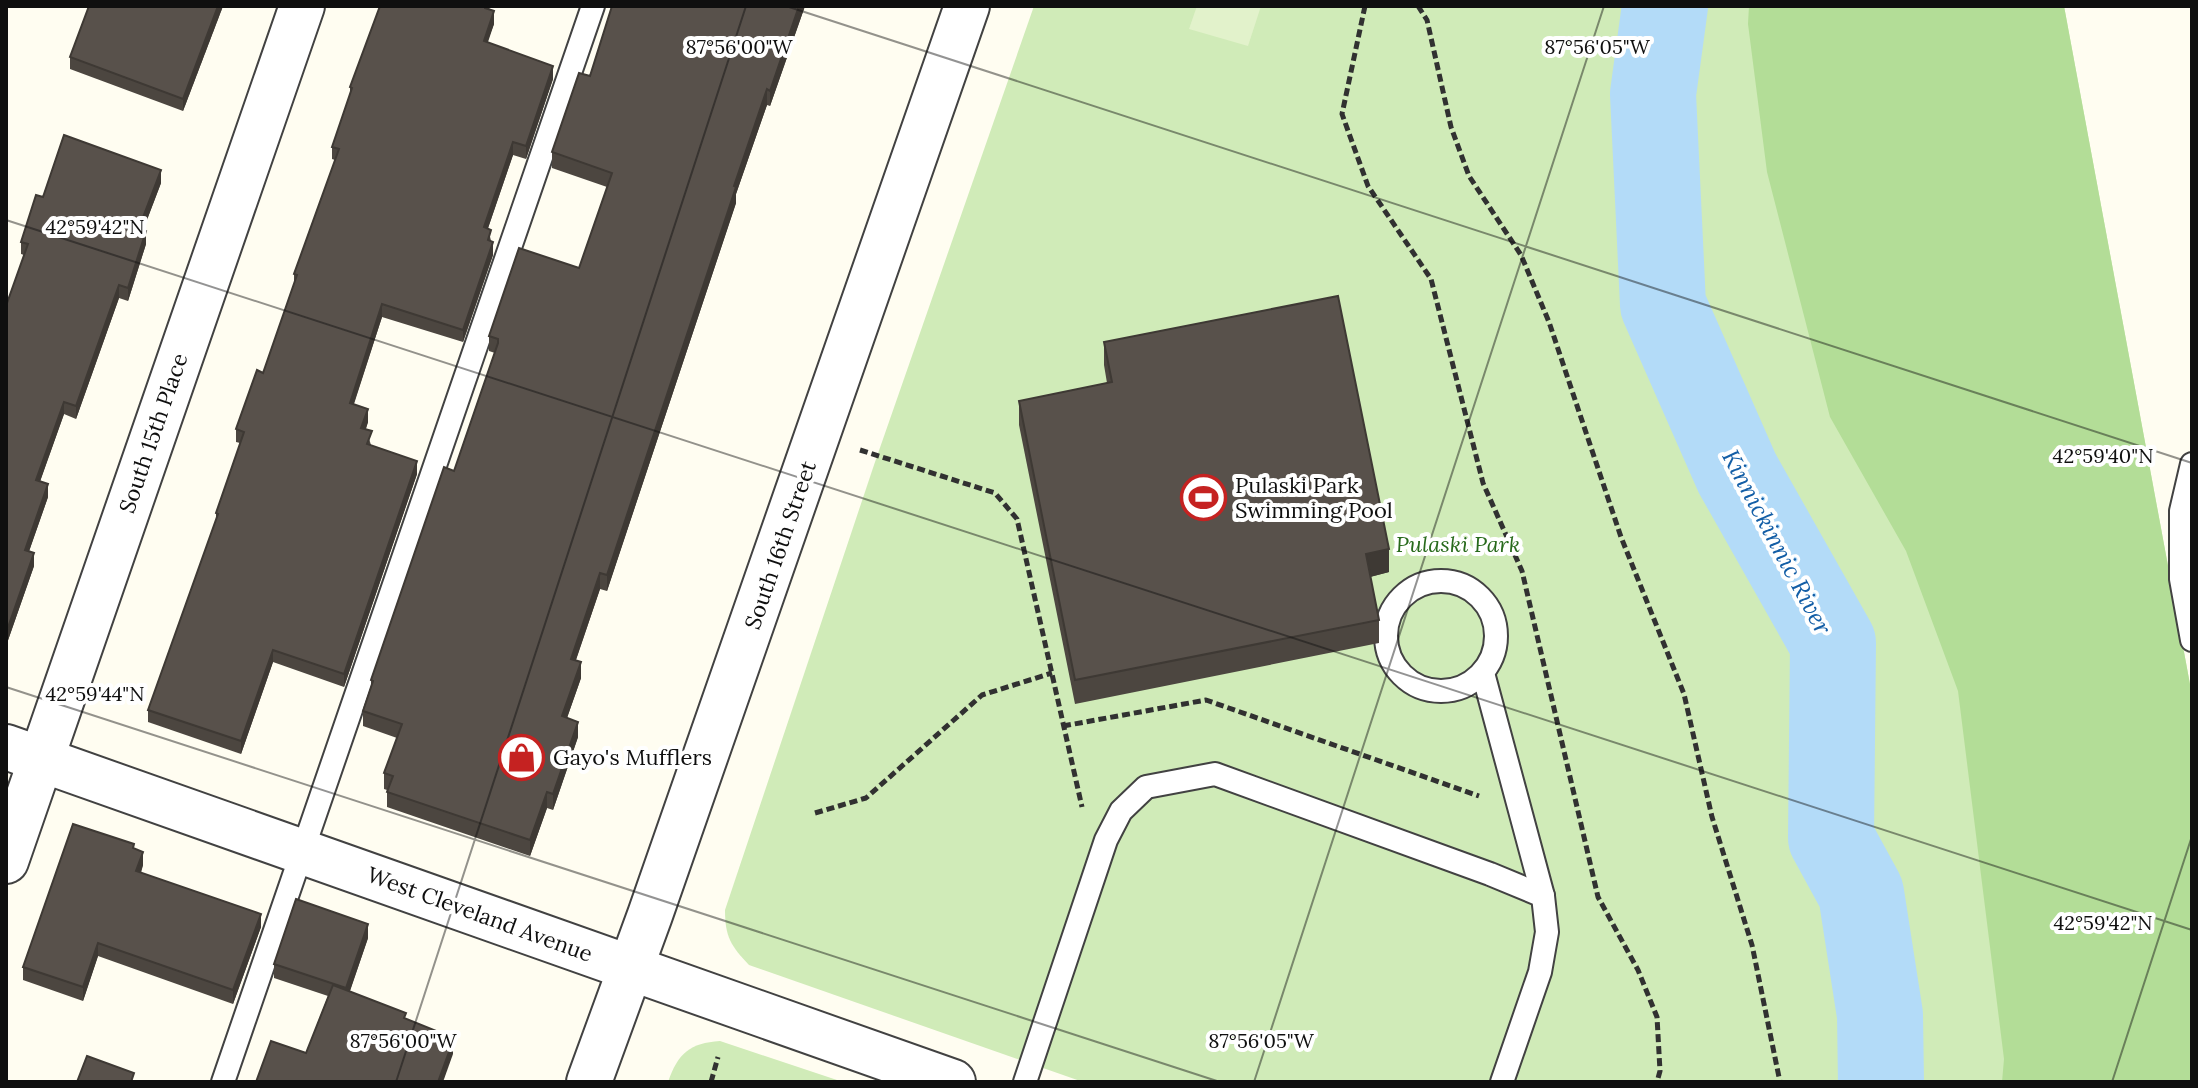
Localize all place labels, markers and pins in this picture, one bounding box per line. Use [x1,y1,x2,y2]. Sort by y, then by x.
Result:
place label: Pulaski Park Swimming Pool [1235,471,1393,524]
sports icon: Pulaski Park Swimming Pool [1180,474,1228,522]
shop icon: Gayo's Mufflers [498,733,546,781]
place label: Gayo's Mufflers [553,743,712,771]

